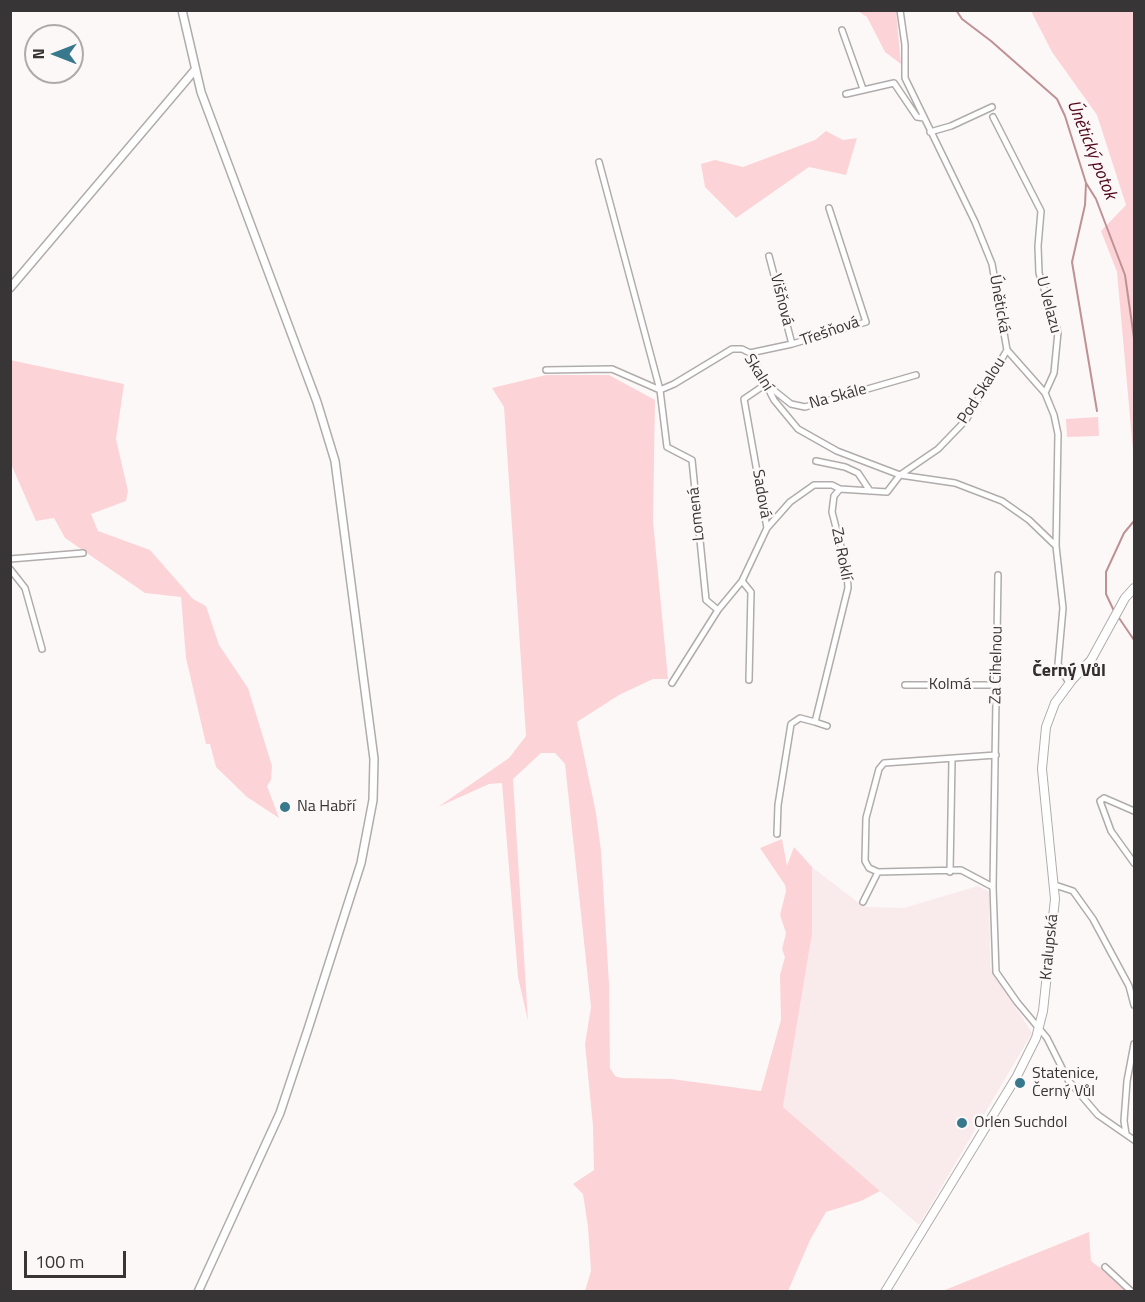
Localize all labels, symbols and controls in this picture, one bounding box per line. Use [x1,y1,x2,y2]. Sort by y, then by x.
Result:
north arrow [24,24,84,84]
text: N [26,48,50,60]
water label: Únětický potok [1061,97,1121,203]
street label: Višňová [765,272,797,328]
street label: Únětická [984,273,1014,335]
street label: U Velazu [1031,274,1065,336]
street label: Třešňová [798,313,862,351]
street label: Skalní [739,351,777,395]
street label: Pod Skalou [954,354,1010,428]
street label: Na Skále [807,380,869,414]
street label: Sadová [747,468,775,520]
street label: Lomená [685,486,709,542]
street label: Za Roklí [827,526,855,582]
street label: Za Cihelnou [987,626,1007,704]
district label: Černý Vůl [1032,661,1106,683]
street label: Kolmá [929,675,971,695]
place label: Na Habří [297,797,356,817]
marker: Na Habří [278,800,292,814]
street label: Kralupská [1037,913,1063,981]
place label: Statenice, Černý Vůl [1032,1064,1098,1102]
marker: Statenice, Černý Vůl [1013,1076,1027,1090]
place label: Orlen Suchdol [974,1113,1067,1133]
marker: Orlen Suchdol [955,1116,969,1130]
scale bar [27,1239,129,1277]
text: 100 m [35,1248,84,1275]

